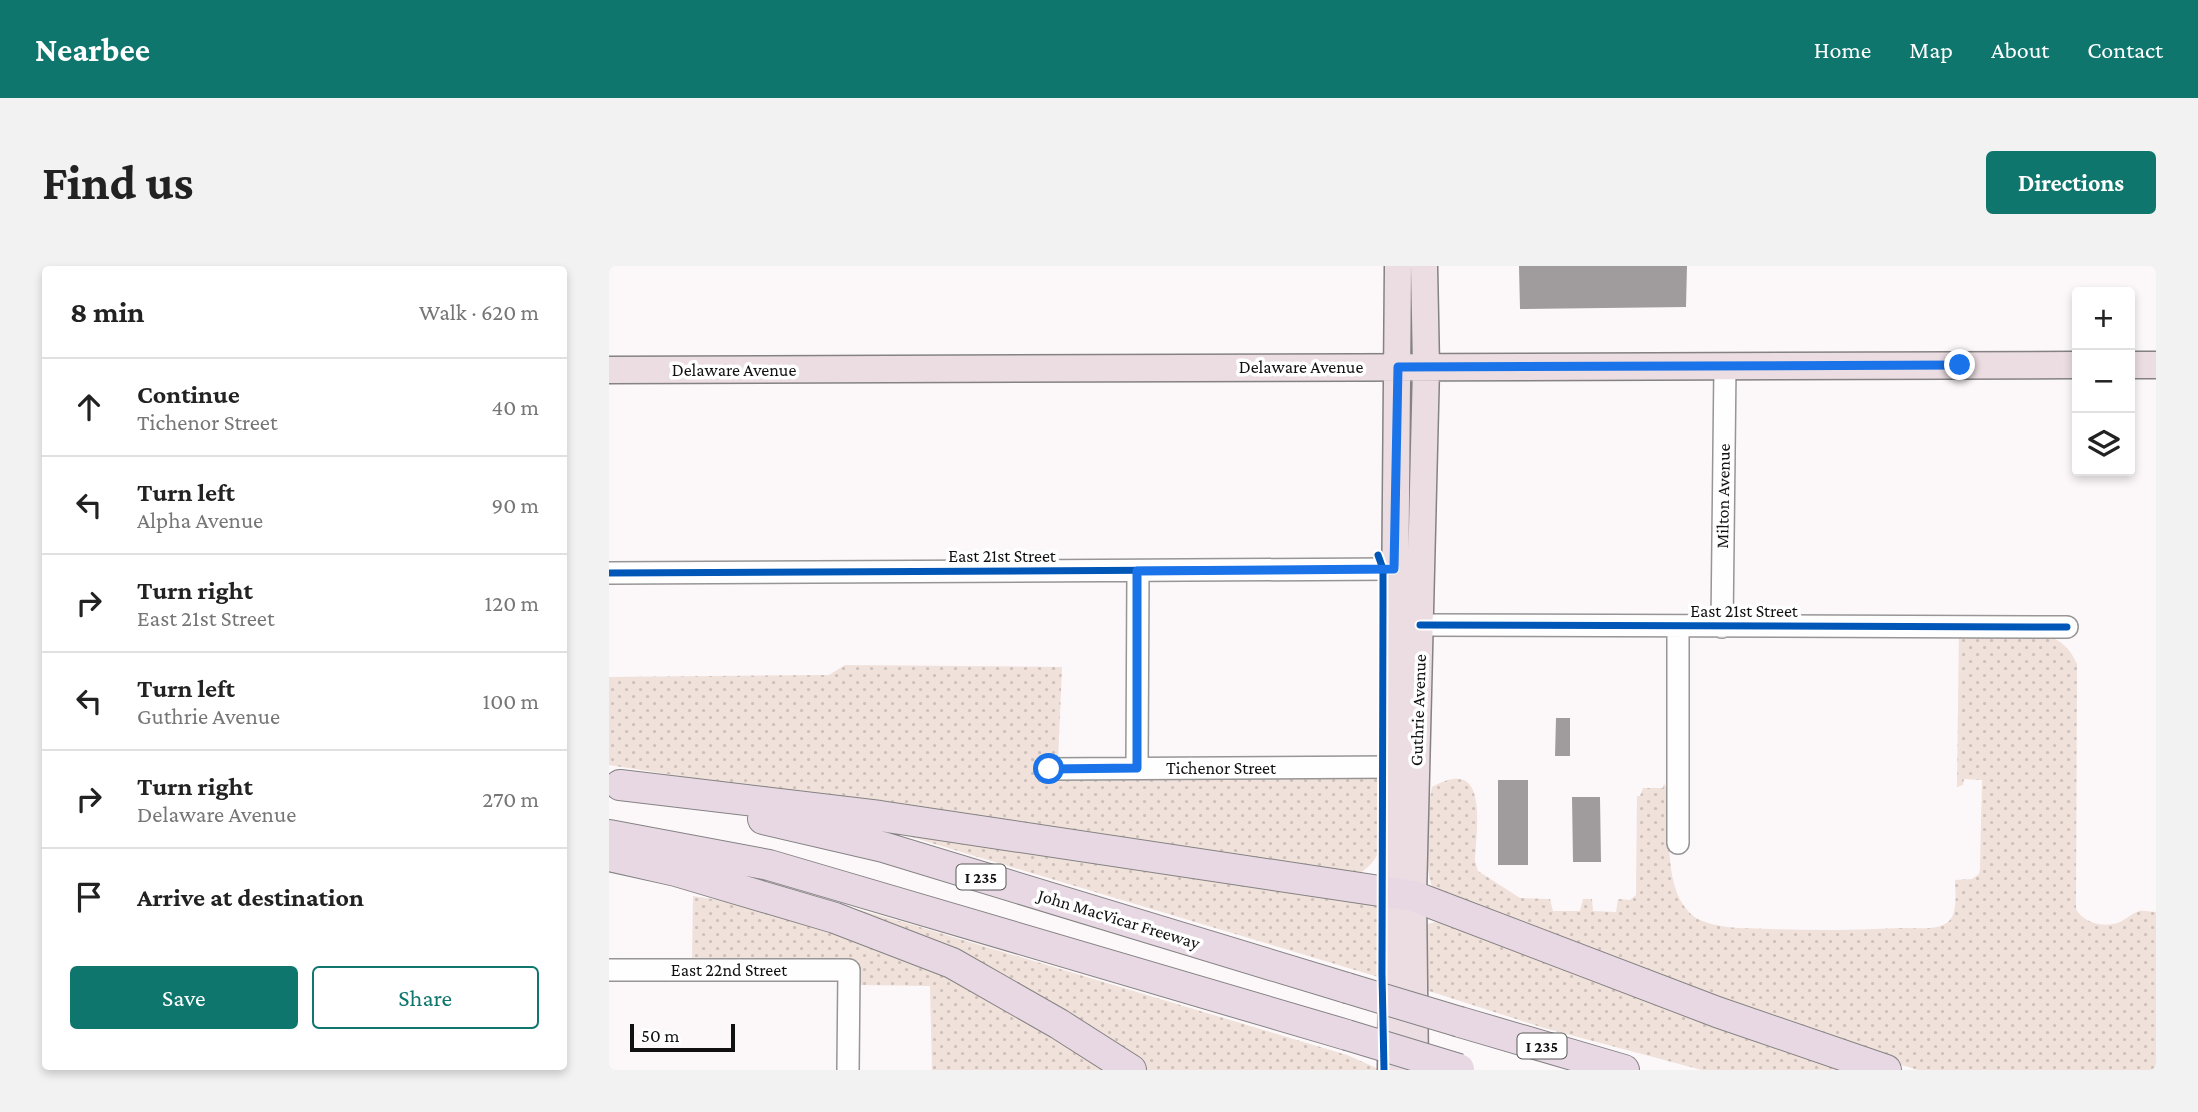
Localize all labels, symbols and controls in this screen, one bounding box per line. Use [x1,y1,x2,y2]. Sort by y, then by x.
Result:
text: Nearbee [35,31,150,68]
text: Home [1814,36,1871,63]
text: Map [1909,36,1953,63]
text: About [1991,36,2049,63]
text: Contact [2087,36,2163,63]
button: Directions [1986,151,2156,214]
text: Find us [42,155,194,210]
map controls [2072,287,2135,476]
button: + [2072,287,2135,350]
text: 8 min [70,295,145,328]
text: Walk · 620 m [419,299,539,325]
route end [1944,349,1975,380]
button: − [2072,350,2135,413]
street label: Delaware Avenue [1239,357,1363,377]
street label: Delaware Avenue [672,360,796,380]
text: Continue [137,380,240,409]
icon: ahead [70,388,108,426]
text: 40 m [491,394,539,420]
text: Tichenor Street [137,409,278,435]
button: layers [2072,413,2135,476]
street label: Milton Avenue [1712,443,1734,549]
text: Turn left [137,478,235,507]
icon: left [70,486,108,524]
text: 90 m [492,492,539,518]
text: Alpha Avenue [137,507,263,533]
street label: East 21st Street [948,546,1057,566]
text: Turn right [137,576,253,605]
icon: right [70,584,108,622]
text: 120 m [485,590,539,616]
street label: East 21st Street [1690,601,1799,621]
text: East 21st Street [137,605,275,631]
street label: Guthrie Avenue [1406,654,1430,766]
text: Turn left [137,674,235,703]
icon: left [70,682,108,720]
text: 100 m [483,688,539,714]
text: Guthrie Avenue [137,703,280,729]
route start [1033,753,1064,784]
street label: Tichenor Street [1166,758,1277,778]
text: Turn right [137,772,253,801]
icon: right [70,780,108,818]
text: 270 m [482,786,539,812]
text: Delaware Avenue [137,801,296,827]
road number: I 235 [957,864,1005,890]
icon: arrive [70,878,108,916]
text: Arrive at destination [137,883,364,912]
street label: John MacVicar Freeway [1034,884,1203,953]
street label: East 22nd Street [671,960,788,980]
button: Save [70,966,298,1029]
button: Share [312,966,539,1029]
scale bar [630,1021,735,1053]
text: 50 m [641,1025,680,1046]
road number: I 235 [1517,1034,1567,1058]

